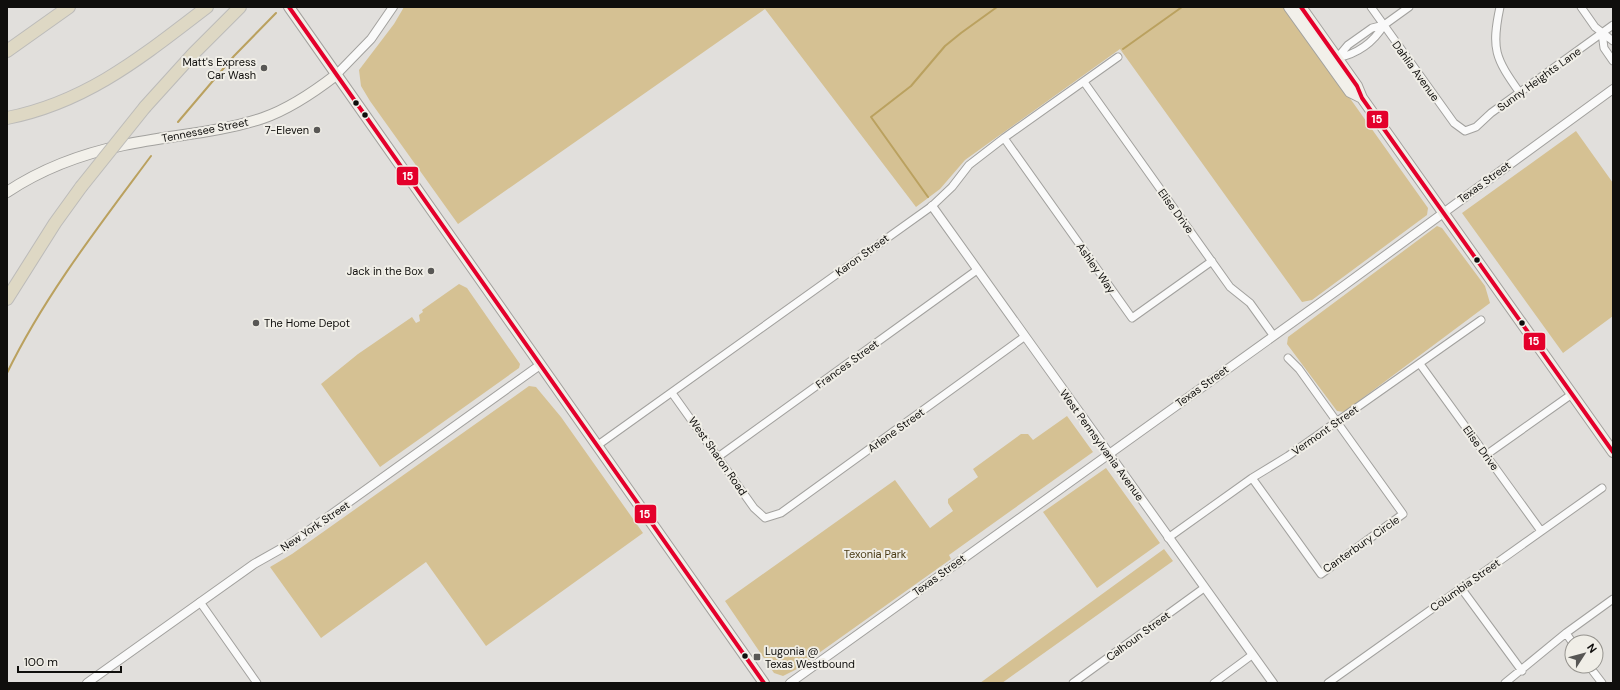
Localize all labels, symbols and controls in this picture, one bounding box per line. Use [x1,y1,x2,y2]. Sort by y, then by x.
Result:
street label: Dahlia Avenue [1389,38,1443,104]
street label: Sunny Heights Lane [1494,44,1584,114]
place label: Matt's Express Car Wash [182,55,256,82]
marker: Matt's Express Car Wash [259,63,269,73]
unlabelled marker [351,98,361,108]
unlabelled marker [360,110,370,120]
line badge: 15 [1366,110,1389,129]
text: 15 [1372,112,1383,126]
street label: Tennessee Street [160,115,250,145]
place label: 7-Eleven [265,123,309,137]
marker: 7-Eleven [312,125,322,135]
street label: Texas Street [1455,158,1513,206]
line badge: 15 [396,166,419,186]
text: 15 [403,169,414,183]
street label: Elise Drive [1155,186,1197,236]
street label: Karon Street [832,231,892,279]
street label: Ashley Way [1073,240,1119,296]
unlabelled marker [1472,255,1482,265]
place label: Jack in the Box [347,264,424,278]
marker: Jack in the Box [426,266,436,276]
place label: The Home Depot [264,316,350,330]
marker: The Home Depot [251,318,261,328]
unlabelled marker [1517,318,1527,328]
line badge: 15 [1523,332,1546,351]
text: 15 [1529,334,1540,348]
street label: Frances Street [813,336,881,392]
street label: Texas Street [1173,362,1231,410]
street label: West Pennsylvania Avenue [1057,387,1147,503]
street label: Vermont Street [1289,402,1361,458]
street label: Arlene Street [865,405,927,455]
street label: West Sharon Road [686,414,750,498]
street label: Elise Drive [1460,423,1502,473]
street label: New York Street [278,498,352,554]
line badge: 15 [634,504,657,524]
text: 15 [640,507,651,521]
street label: Canterbury Circle [1320,512,1402,576]
park label: Texonia Park [844,547,907,561]
street label: Texas Street [910,551,968,599]
street label: Columbia Street [1427,556,1503,614]
street label: Calhoun Street [1103,608,1173,664]
north arrow [1564,634,1604,674]
text: N [1584,641,1600,655]
place label: Lugonia @ Texas Westbound [765,644,855,671]
scale bar [18,648,121,674]
unlabelled marker [740,651,750,661]
marker: Lugonia @ Texas Westbound [752,652,762,662]
text: 100 m [24,654,58,670]

